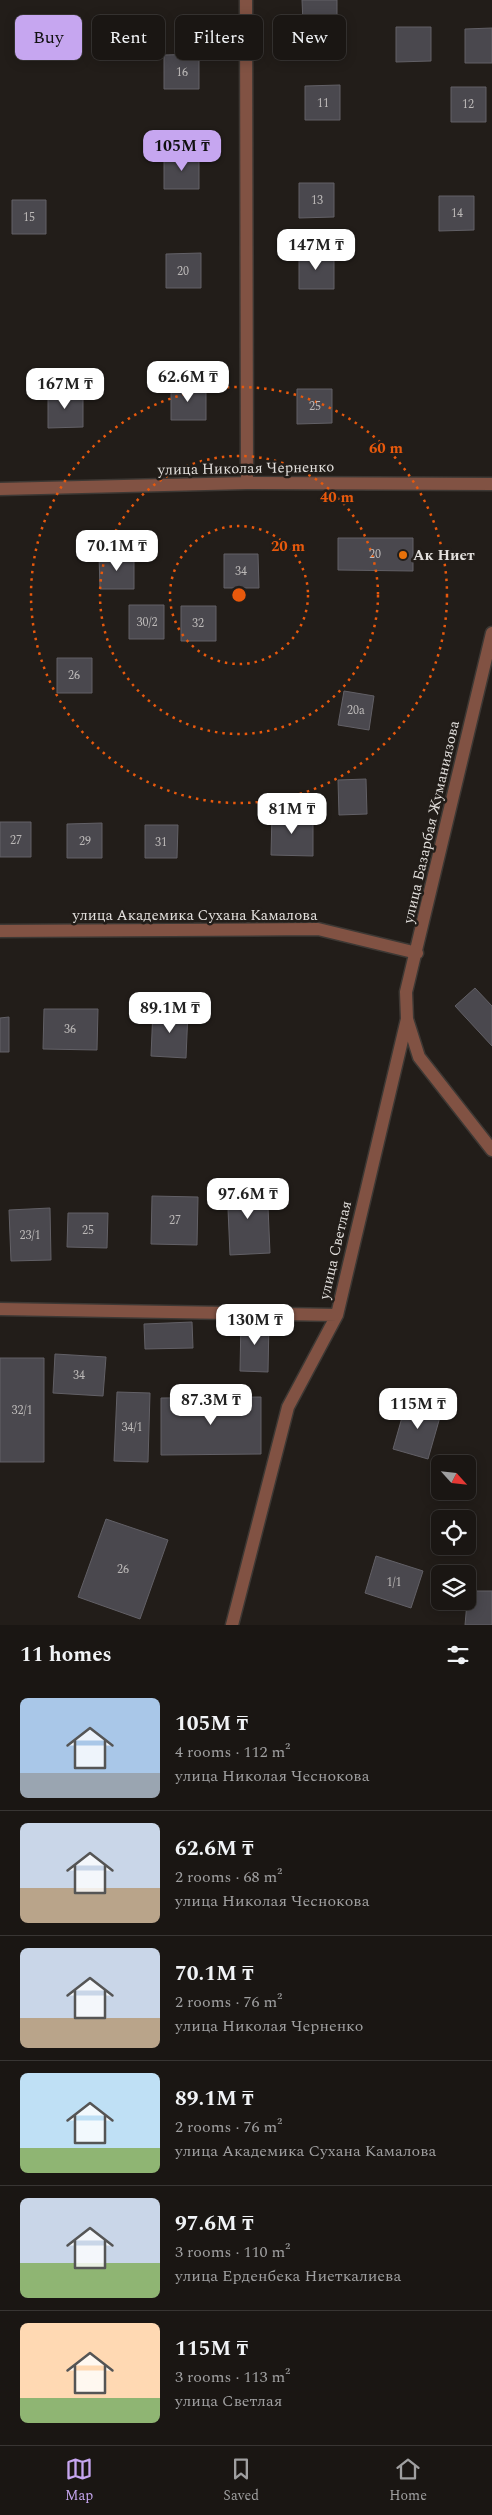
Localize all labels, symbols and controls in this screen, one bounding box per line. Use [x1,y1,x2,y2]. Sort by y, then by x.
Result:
chip: Buy [15,15,82,60]
chip: Rent [92,15,165,60]
chip: Filters [175,15,263,60]
chip: New [273,15,346,60]
house number: 16 [176,63,188,82]
house number: 11 [317,94,329,113]
house number: 12 [462,95,474,114]
pin: 105M ₸ [141,130,223,172]
text: 105M ₸ [154,134,210,158]
house number: 13 [311,191,323,210]
house number: 14 [451,204,463,223]
house number: 15 [23,208,35,227]
pin: 147M ₸ [275,228,357,271]
text: 147M ₸ [288,233,344,257]
house number: 20 [177,262,189,281]
pin: 62.6M ₸ [142,360,234,403]
text: 62.6M ₸ [158,365,218,389]
pin: 167M ₸ [24,368,106,410]
text: 167M ₸ [37,372,93,396]
house number: 25 [309,397,321,416]
text: 60 m [369,437,404,460]
street label: улица Николая Черненко [157,455,335,482]
text: 40 m [320,486,355,509]
pin: 70.1M ₸ [71,530,163,572]
text: 70.1M ₸ [87,534,147,558]
text: 20 m [271,535,306,558]
place label: Ак Ниет [413,544,475,567]
house number: 20 [369,545,381,564]
marker: Ак Ниет [397,549,409,561]
house number: 34 [235,562,247,581]
centre of rings [230,586,248,604]
house number: 30/2 [136,613,158,632]
house number: 32 [192,614,204,633]
house number: 26 [68,666,80,685]
house number: 20а [347,701,365,720]
street label: улица Базарбая Жуманиязова [397,718,466,927]
pin: 81M ₸ [257,792,327,835]
text: 81M ₸ [269,797,315,821]
house number: 27 [10,831,22,850]
house number: 29 [79,832,91,851]
house number: 31 [155,833,167,852]
street label: улица Академика Сухана Камалова [71,904,318,927]
pin: 89.1M ₸ [124,992,216,1034]
text: 89.1M ₸ [140,996,200,1020]
house number: 36 [64,1020,76,1039]
pin: 97.6M ₸ [202,1178,294,1220]
text: 97.6M ₸ [218,1182,278,1206]
street label: улица Светлая [313,1199,358,1303]
house number: 27 [169,1211,181,1230]
house number: 25 [82,1221,94,1240]
house number: 23/1 [19,1226,41,1245]
pin: 130M ₸ [214,1304,296,1346]
text: 130M ₸ [227,1308,283,1332]
house number: 34 [73,1366,85,1385]
pin: 87.3M ₸ [165,1384,257,1426]
text: 87.3M ₸ [181,1388,241,1412]
pin: 115M ₸ [377,1388,459,1430]
text: 115M ₸ [390,1392,446,1416]
house number: 32/1 [11,1401,33,1420]
house number: 34/1 [121,1418,143,1437]
north arrow [431,1455,476,1500]
map controls [431,1455,476,1610]
button: locate [431,1510,476,1555]
house number: 26 [117,1560,129,1579]
button: layers [431,1565,476,1610]
house number: 1/1 [386,1573,402,1592]
text: 11 homes [20,1639,112,1671]
icon: filters [444,1641,472,1669]
text: 105M ₸ [175,1708,248,1740]
icon: home [60,1718,120,1778]
text: 4 rooms · 112 m² [175,1740,290,1764]
text: улица Николая Чеснокова [175,1764,370,1788]
text: 62.6M ₸ [175,1833,254,1865]
icon: home [60,1843,120,1903]
text: 2 rooms · 68 m² [175,1865,282,1889]
text: улица Николая Чеснокова [175,1889,370,1913]
text: 70.1M ₸ [175,1958,254,1990]
icon: home [60,1968,120,2028]
text: 2 rooms · 76 m² [175,1990,282,2014]
text: улица Николая Черненко [175,2014,363,2038]
text: 89.1M ₸ [175,2083,254,2115]
icon: home [60,2093,120,2153]
text: 2 rooms · 76 m² [175,2115,282,2139]
text: улица Академика Сухана Камалова [175,2139,436,2163]
text: 97.6M ₸ [175,2208,254,2240]
icon: home [60,2218,120,2278]
text: 3 rooms · 110 m² [175,2240,290,2264]
text: улица Ерденбека Ниеткалиева [175,2264,401,2288]
text: 115M ₸ [175,2333,248,2365]
icon: home [60,2343,120,2403]
text: 3 rooms · 113 m² [175,2365,290,2389]
text: улица Светлая [175,2389,282,2413]
tab: Map [65,2455,93,2506]
tab: Saved [223,2455,259,2506]
tab: Home [389,2455,427,2506]

